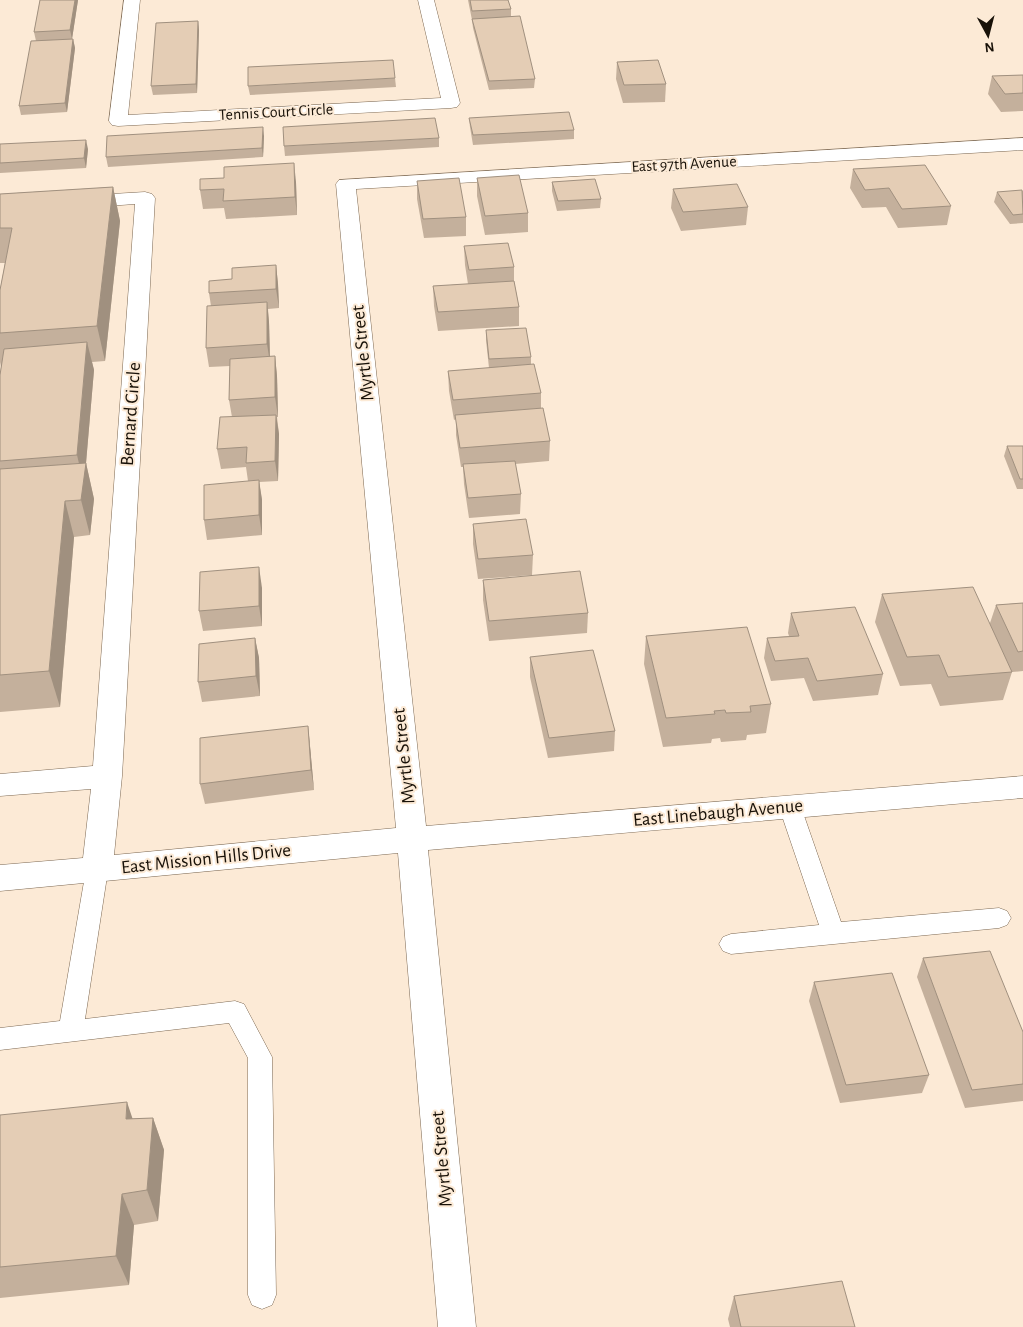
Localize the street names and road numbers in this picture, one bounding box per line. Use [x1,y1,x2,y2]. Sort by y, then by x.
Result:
street label: Tennis Court Circle [218,101,334,123]
street label: East 97th Avenue [631,153,737,175]
street label: Myrtle Street [349,304,377,402]
street label: Bernard Circle [118,362,144,466]
street label: Myrtle Street [390,707,418,805]
street label: East Linebaugh Avenue [632,796,804,830]
street label: East Mission Hills Drive [120,841,292,877]
street label: Myrtle Street [428,1110,456,1208]

